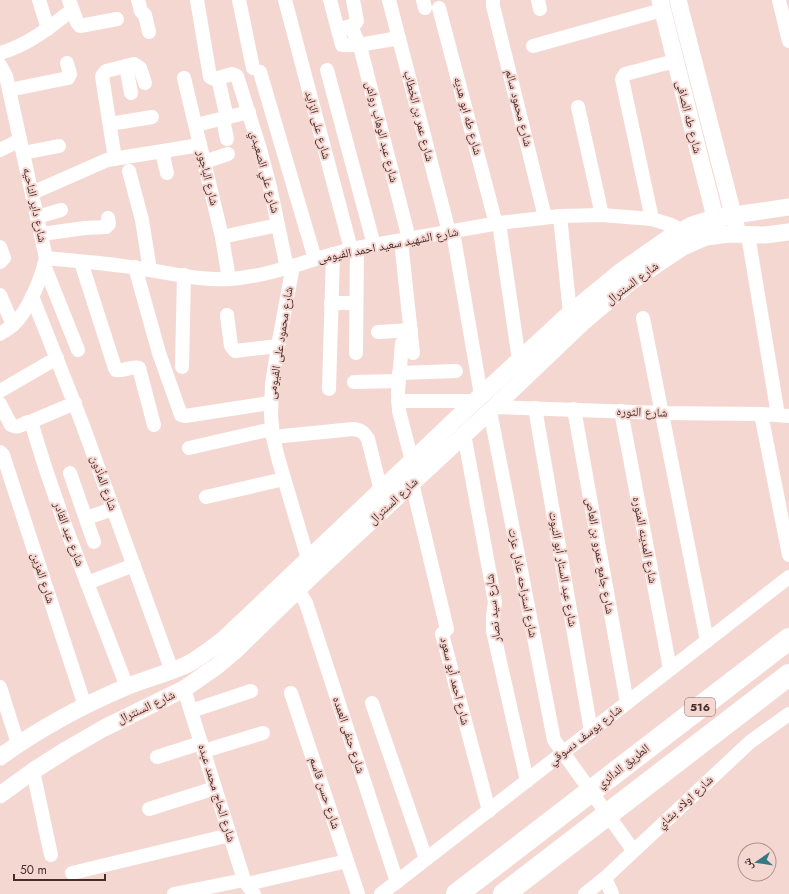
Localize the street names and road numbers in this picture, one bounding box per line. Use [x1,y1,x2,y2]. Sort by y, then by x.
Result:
street label: شارع محمود سالم [501,68,537,149]
street label: شارع عمر بن الخطاب [399,69,439,163]
street label: شارع طه ابو هديه [449,75,487,157]
street label: شارع طه الصافى [671,79,707,155]
street label: شارع عبد الوهاب رواش [361,80,403,185]
street label: شارع على الزايد [300,89,336,161]
street label: شارع علي الصعيدي [244,129,285,215]
street label: شارع الباجور [192,148,224,208]
street label: شارع داير الناحيه [18,166,52,244]
street label: شارع الشهيد سعيد احمد الفيومى [316,223,460,267]
street label: شارع السنترال [602,257,662,309]
street label: شارع محمود على الفيومى [262,285,298,400]
street label: شارع الثوره [616,402,668,422]
street label: شارع المأذون [86,453,122,513]
street label: شارع السنترال [364,473,422,529]
street label: شارع المدينه المنوره [628,495,662,585]
street label: شارع جامع عمرو بن العاص [581,497,619,615]
street label: شارع عبد القادر [49,498,89,569]
street label: شارع عبد الستار أبو النبوت [544,510,582,628]
street label: شارع استراحه عادل عزت [504,527,542,639]
street label: شارع المزين [26,550,60,606]
street label: شارع سيد نصار [480,573,506,644]
street label: شارع احمد أبو سعود [435,635,475,727]
street label: شارع السنترال [114,686,178,728]
street label: شارع حنفى العمده [328,694,370,776]
road number: 516 [685,698,715,716]
street label: شارع يوسف دسوقي [544,700,626,770]
street label: الطريق الدائري [593,740,654,793]
street label: شارع الحاج محمد عبده [193,742,241,844]
street label: شارع حسن قاسم [305,755,345,832]
street label: شارع اولاد بشاي [653,771,718,834]

